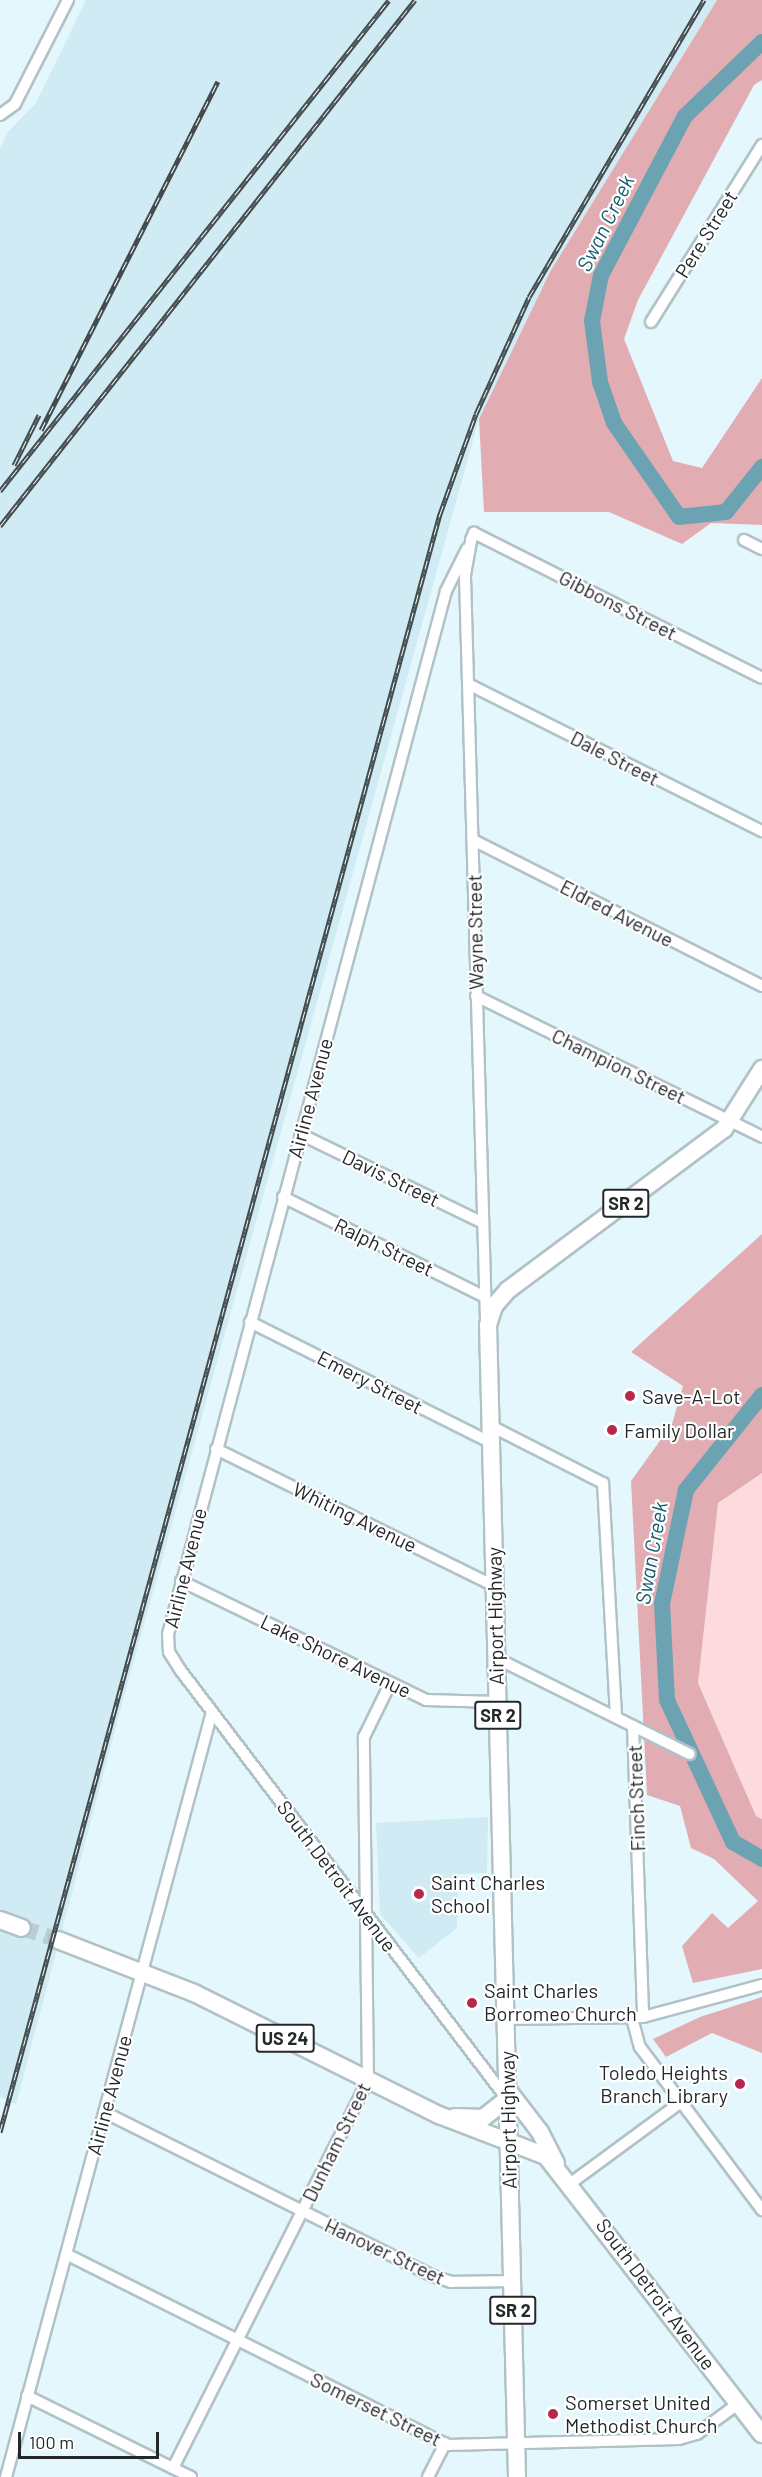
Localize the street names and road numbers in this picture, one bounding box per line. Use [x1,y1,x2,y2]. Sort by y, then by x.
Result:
street label: Pere Street [670,186,742,282]
street label: Gibbons Street [555,565,681,645]
street label: Dale Street [567,725,663,791]
street label: Wayne Street [462,874,488,990]
street label: Eldred Avenue [556,874,678,952]
street label: Champion Street [548,1023,690,1109]
street label: Airline Avenue [282,1035,338,1161]
street label: Davis Street [338,1144,444,1212]
road number: SR 2 [602,1188,650,1218]
street label: Ralph Street [330,1213,438,1281]
street label: Emery Street [313,1345,427,1419]
street label: Whiting Avenue [289,1477,421,1557]
street label: Airline Avenue [158,1505,212,1631]
street label: Airport Highway [482,1547,508,1685]
street label: Lake Shore Avenue [257,1609,415,1703]
road number: SR 2 [474,1700,522,1730]
street label: Finch Street [622,1744,650,1852]
street label: South Detroit Avenue [272,1795,402,1957]
road number: US 24 [255,2023,315,2053]
street label: Airline Avenue [81,2032,137,2158]
street label: Airport Highway [495,2051,521,2189]
street label: Dunham Street [297,2078,375,2206]
street label: Hanover Street [321,2213,449,2289]
street label: South Detroit Avenue [591,2213,721,2375]
road number: SR 2 [489,2295,537,2325]
street label: Somerset Street [307,2367,445,2451]

